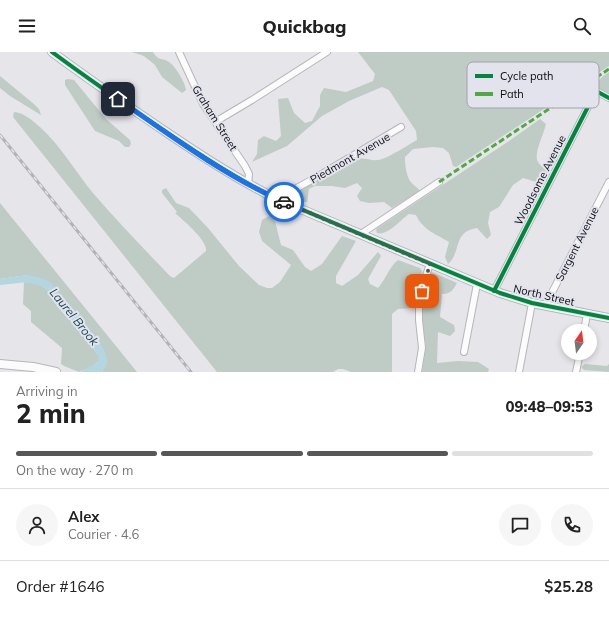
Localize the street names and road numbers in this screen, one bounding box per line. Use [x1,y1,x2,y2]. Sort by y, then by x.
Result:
street label: Graham Street [189,83,241,153]
street label: Piedmont Avenue [308,129,392,187]
street label: Woodsome Avenue [511,133,569,227]
street label: Sargent Avenue [552,205,602,283]
street label: North Street [512,281,576,309]

